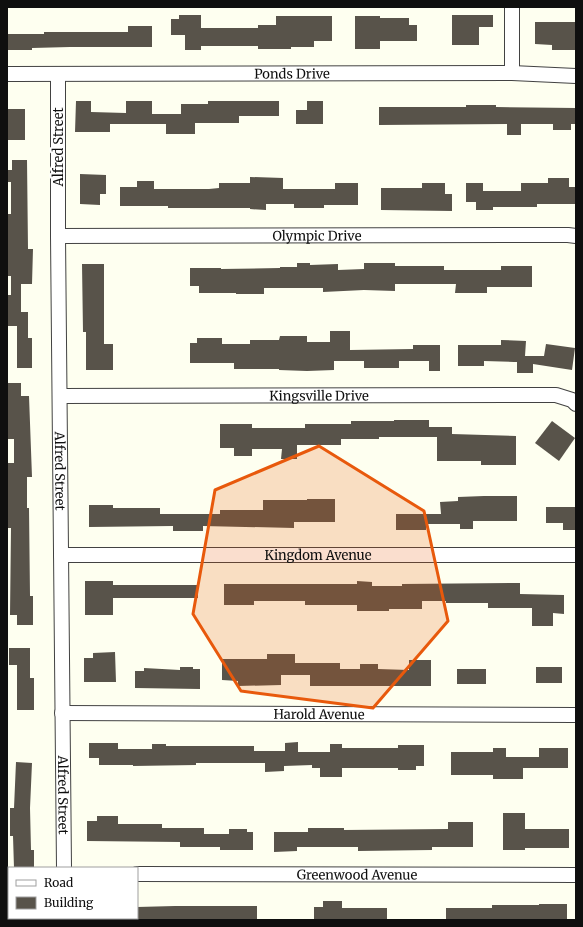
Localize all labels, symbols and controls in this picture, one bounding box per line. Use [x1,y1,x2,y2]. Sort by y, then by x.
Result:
street label: Ponds Drive [254,65,330,82]
street label: Alfred Street [50,107,67,188]
street label: Olympic Drive [273,227,362,244]
street label: Kingsville Drive [269,387,369,404]
street label: Alfred Street [51,430,69,511]
street label: Kingdom Avenue [265,547,372,564]
street label: Harold Avenue [273,705,365,723]
street label: Alfred Street [54,754,72,835]
street label: Greenwood Avenue [297,866,417,883]
legend [8,867,138,919]
text: Road [44,875,73,890]
text: Building [44,895,94,910]

